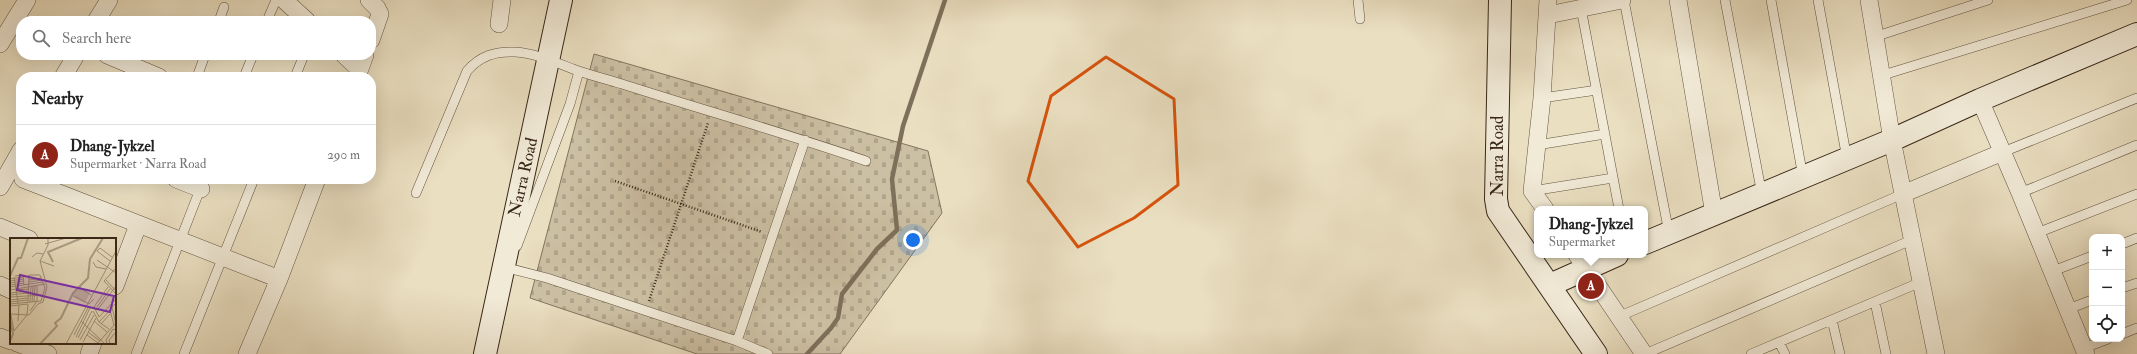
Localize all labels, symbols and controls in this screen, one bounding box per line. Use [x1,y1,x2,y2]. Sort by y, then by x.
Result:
search box [16,16,376,60]
icon: search [30,27,52,49]
text: Search here [62,29,131,48]
text: Nearby [32,88,83,109]
street label: Narra Road [1487,115,1508,196]
street label: Narra Road [504,135,542,219]
text: Dhang-Jykzel [70,137,155,156]
text: A [41,147,49,163]
text: 290 m [327,147,360,163]
text: Supermarket · Narra Road [70,156,206,172]
popup [1534,206,1648,258]
text: Dhang-Jykzel [1549,215,1633,234]
your location [903,230,923,250]
text: Supermarket [1549,234,1615,250]
map controls [2089,234,2125,342]
button: + [2089,234,2125,270]
inset map [10,238,116,344]
button: − [2089,270,2125,306]
pin: A [1578,271,1604,301]
button: locate [2089,306,2125,342]

